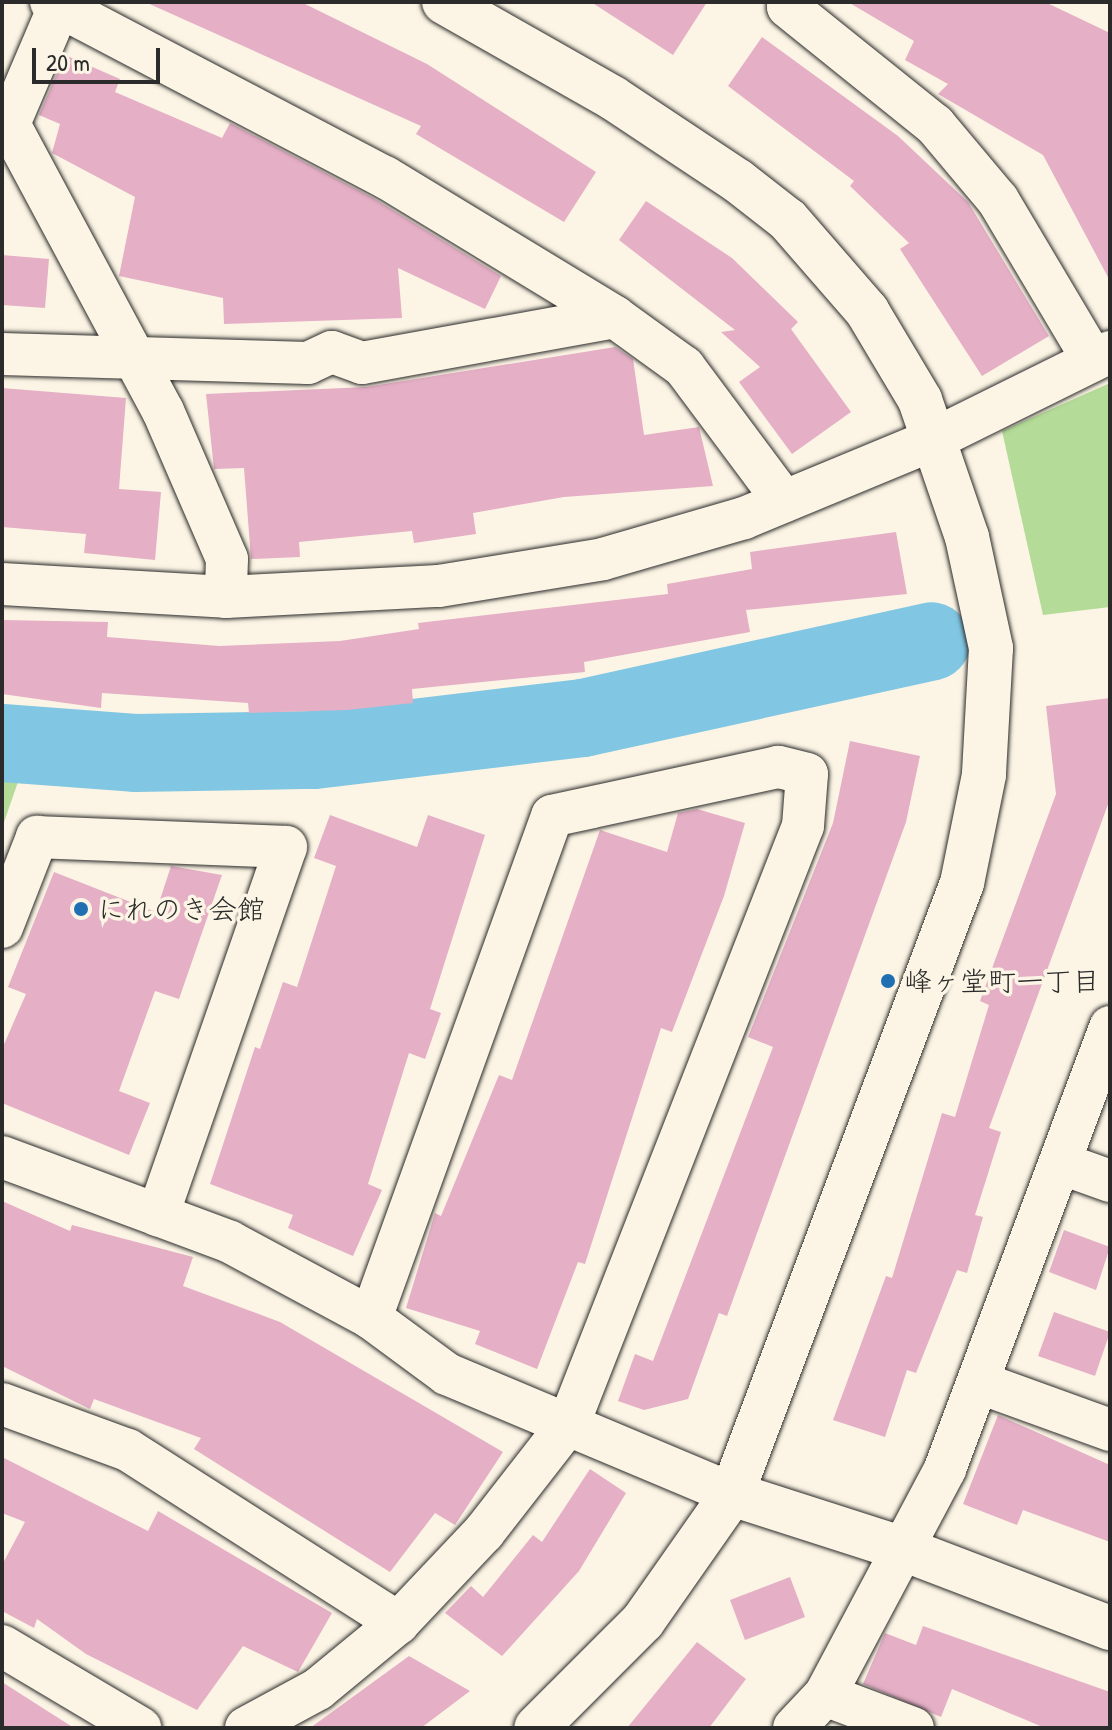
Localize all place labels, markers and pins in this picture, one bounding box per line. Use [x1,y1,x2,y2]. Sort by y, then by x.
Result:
place label: にれのき会館 [97,892,265,926]
marker: にれのき会館 [72,900,90,918]
place label: 峰ヶ堂町一丁目 [904,964,1100,998]
marker: 峰ヶ堂町一丁目 [879,972,897,990]

